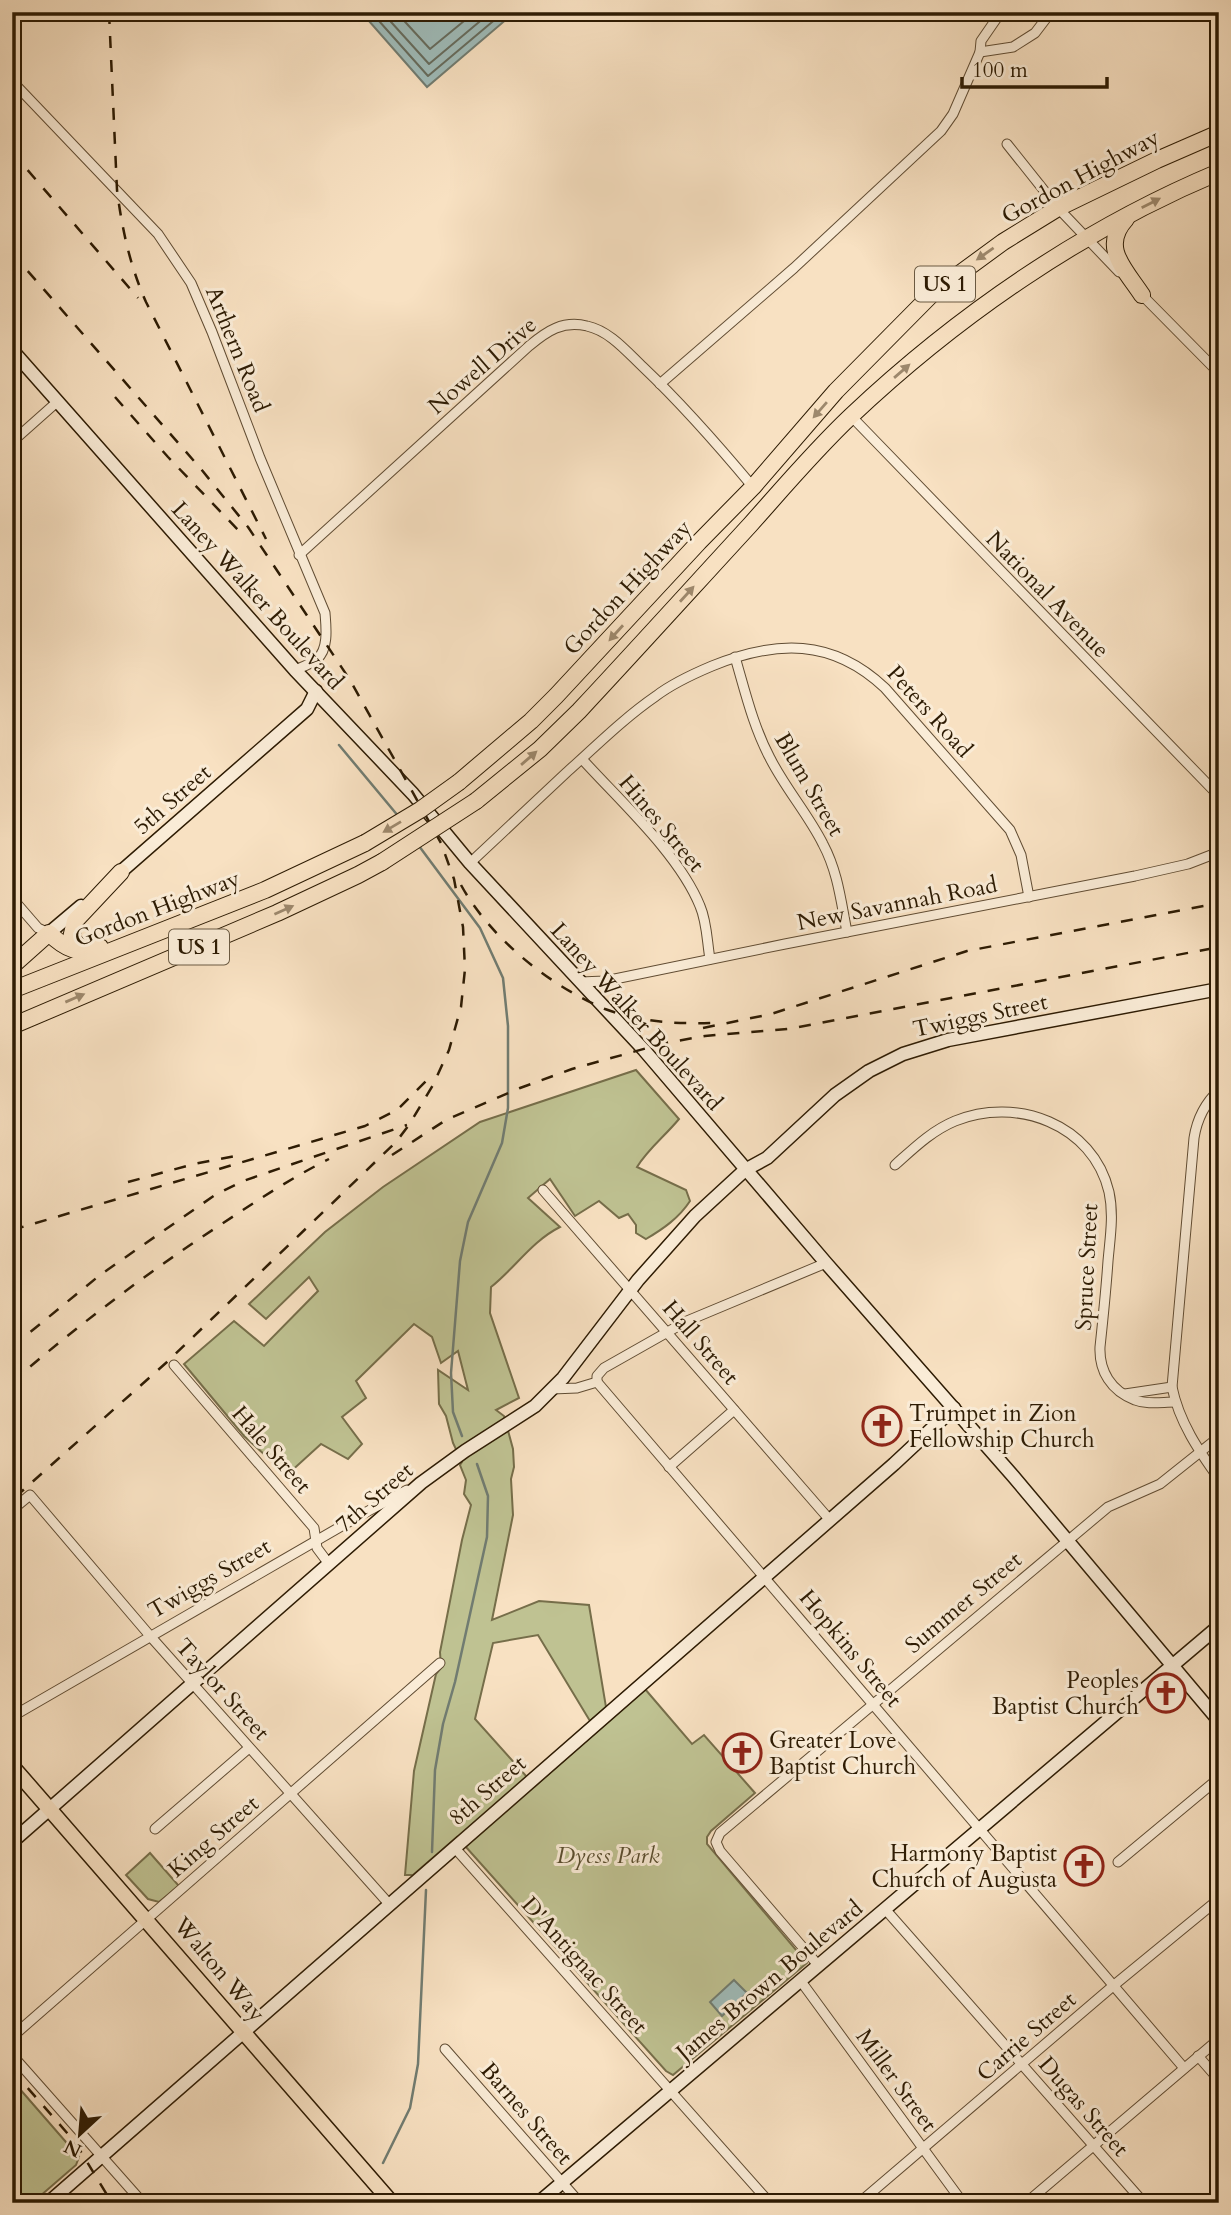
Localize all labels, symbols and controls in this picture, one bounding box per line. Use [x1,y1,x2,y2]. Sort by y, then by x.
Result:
scale bar [962,46,1107,90]
text: 100 m [972,56,1028,85]
street label: Gordon Highway [996,122,1165,231]
one-way arrow [1141,198,1161,209]
one-way arrow [976,247,994,261]
road number: US 1 [915,266,975,302]
street label: Arthern Road [198,282,277,417]
street label: Nowell Drive [421,310,543,421]
one-way arrow [893,363,911,379]
one-way arrow [813,402,828,419]
street label: Laney Walker Boulevard [165,495,351,697]
street label: Gordon Highway [556,513,698,662]
street label: National Avenue [979,524,1116,665]
one-way arrow [679,585,695,603]
one-way arrow [608,624,624,641]
street label: Peters Road [880,658,980,765]
street label: Blum Street [767,727,852,842]
one-way arrow [520,750,538,766]
street label: 5th Street [127,757,218,842]
street label: Hines Street [612,768,712,879]
one-way arrow [383,820,402,833]
street label: Gordon Highway [70,863,244,954]
street label: New Savannah Road [794,869,1001,938]
one-way arrow [274,904,295,915]
street label: Laney Walker Boulevard [544,916,730,1118]
road number: US 1 [169,930,229,964]
street label: Twiggs Street [910,986,1050,1045]
one-way arrow [65,993,86,1004]
street label: Spruce Street [1068,1203,1105,1331]
street label: Hall Street [655,1294,746,1391]
place label: Trumpet in Zion Fellowship Church [909,1398,1095,1455]
street label: Hale Street [225,1399,318,1500]
church icon: Trumpet in Zion Fellowship Church [861,1405,903,1447]
street label: 7th Street [329,1455,420,1540]
street label: Twiggs Street [142,1531,276,1626]
street label: Summer Street [898,1544,1028,1660]
street label: Hopkins Street [792,1583,909,1714]
street label: Taylor Street [169,1632,277,1747]
place label: Peoples Baptist Church [992,1665,1139,1722]
church icon: Peoples Baptist Church [1145,1672,1187,1714]
place label: Greater Love Baptist Church [769,1725,916,1782]
church icon: Greater Love Baptist Church [721,1732,763,1774]
street label: 8th Street [442,1748,533,1833]
street label: King Street [161,1788,265,1885]
place label: Harmony Baptist Church of Augusta [871,1838,1057,1895]
park label: Dyess Park [556,1840,660,1871]
church icon: Harmony Baptist Church of Augusta [1063,1845,1105,1887]
street label: D'Antignac Street [515,1890,655,2041]
street label: James Brown Boulevard [667,1893,870,2070]
street label: Walton Way [166,1910,273,2028]
street label: Carrie Street [970,1984,1083,2088]
street label: Miller Street [849,2023,944,2138]
street label: Dugas Street [1031,2050,1136,2163]
street label: Barnes Street [473,2055,580,2171]
north arrow [46,2100,116,2170]
text: N [59,2133,86,2164]

